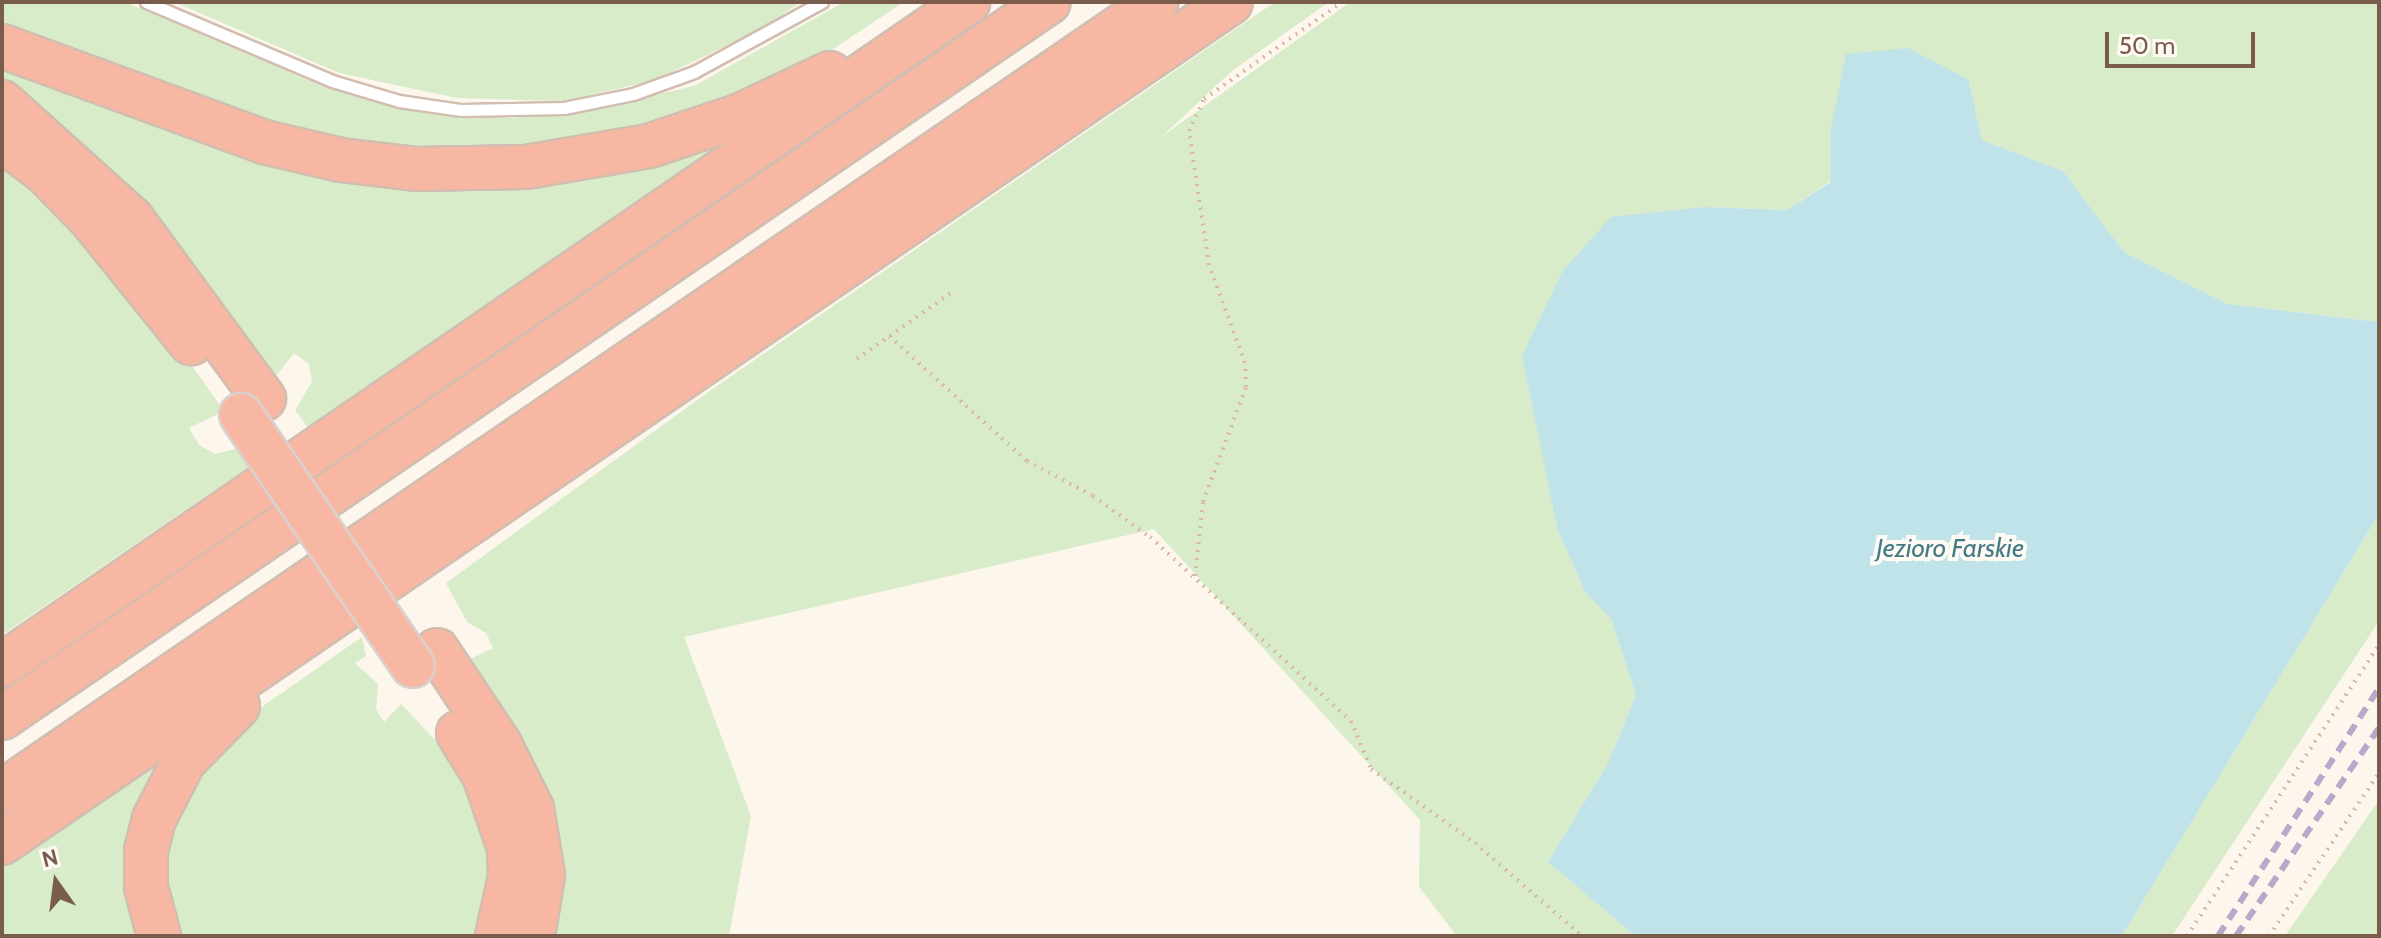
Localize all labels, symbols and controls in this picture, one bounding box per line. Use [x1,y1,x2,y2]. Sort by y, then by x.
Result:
scale bar [2109,16,2259,66]
text: 50 m [2119,31,2175,60]
water label: Jezioro Farskie [1876,533,2024,565]
north arrow [16,842,96,922]
text: N [39,843,61,873]

